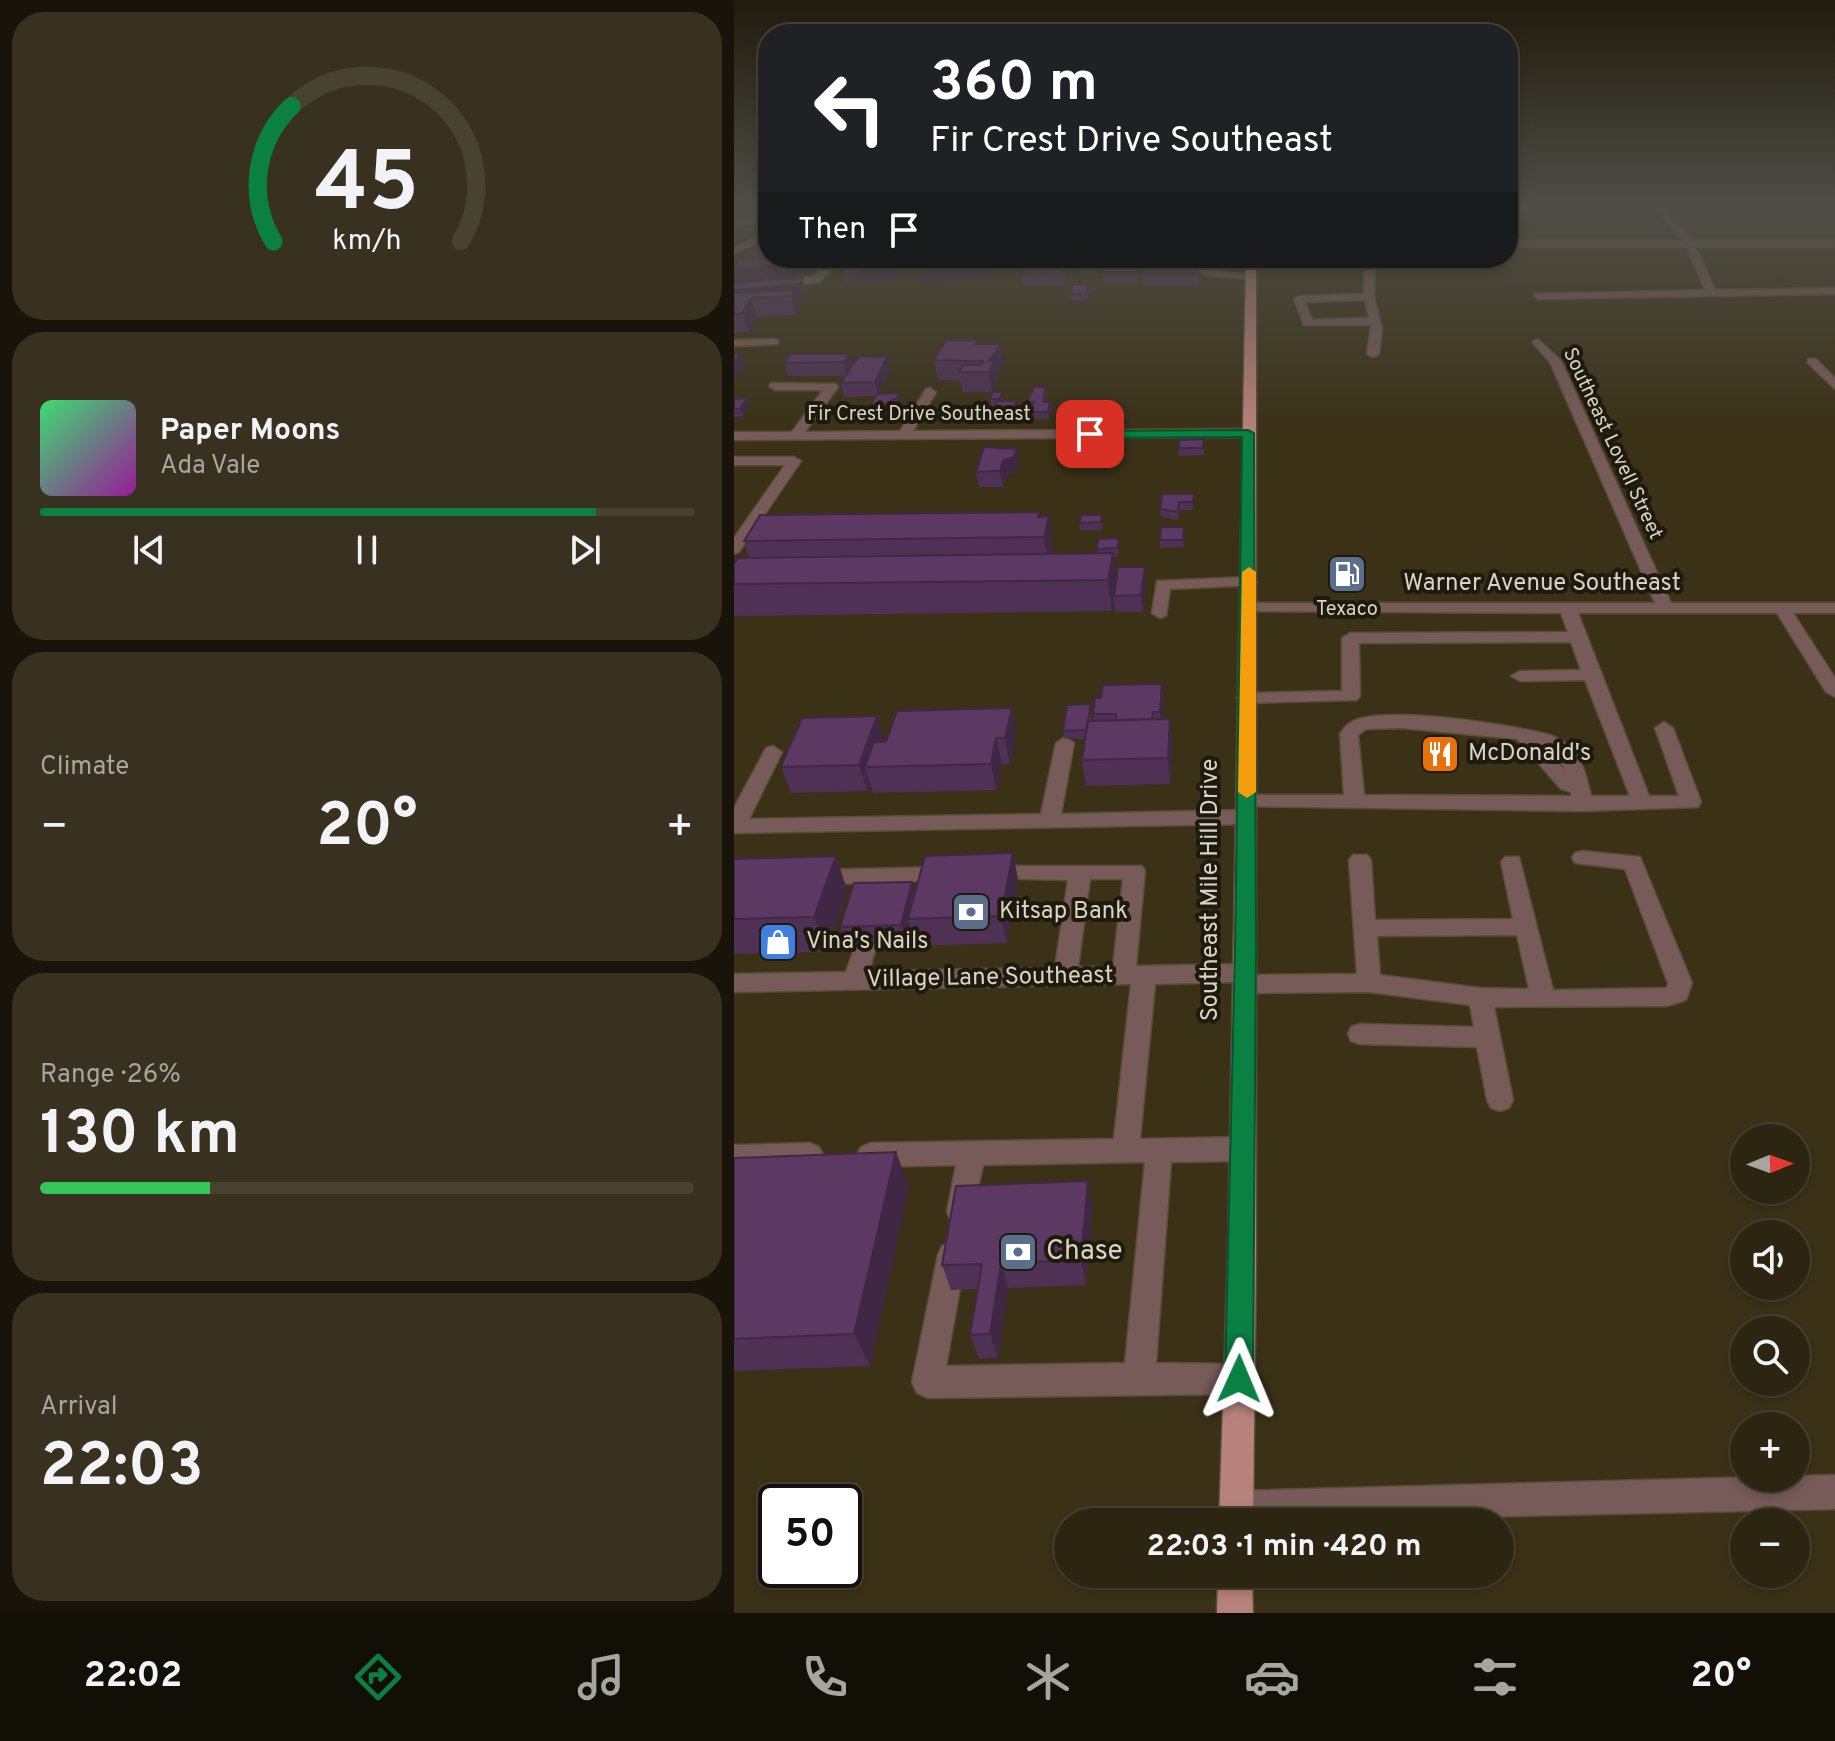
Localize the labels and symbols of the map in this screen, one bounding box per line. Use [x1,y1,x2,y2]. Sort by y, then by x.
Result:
street label: Southeast Lovell Street [1556,344,1668,544]
pin [1056,400,1124,468]
street label: Fir Crest Drive Southeast [807,402,1031,428]
fuel station icon: Texaco [1326,553,1368,595]
street label: Warner Avenue Southeast [1403,569,1681,599]
place label: Texaco [1316,597,1378,623]
restaurant icon: McDonald's [1419,733,1461,775]
place label: McDonald's [1468,739,1591,769]
street label: Southeast Mile Hill Drive [1196,759,1226,1021]
bank icon: Kitsap Bank [950,891,992,933]
place label: Kitsap Bank [999,897,1128,927]
shop icon: Vina's Nails [757,921,799,963]
place label: Vina's Nails [806,927,929,957]
street label: Village Lane Southeast [866,961,1114,995]
north arrow [1730,1124,1810,1204]
bank icon: Chase [997,1231,1039,1273]
place label: Chase [1046,1234,1123,1270]
position arrow [1197,1337,1281,1421]
speed limit sign: 50 [758,1484,862,1588]

